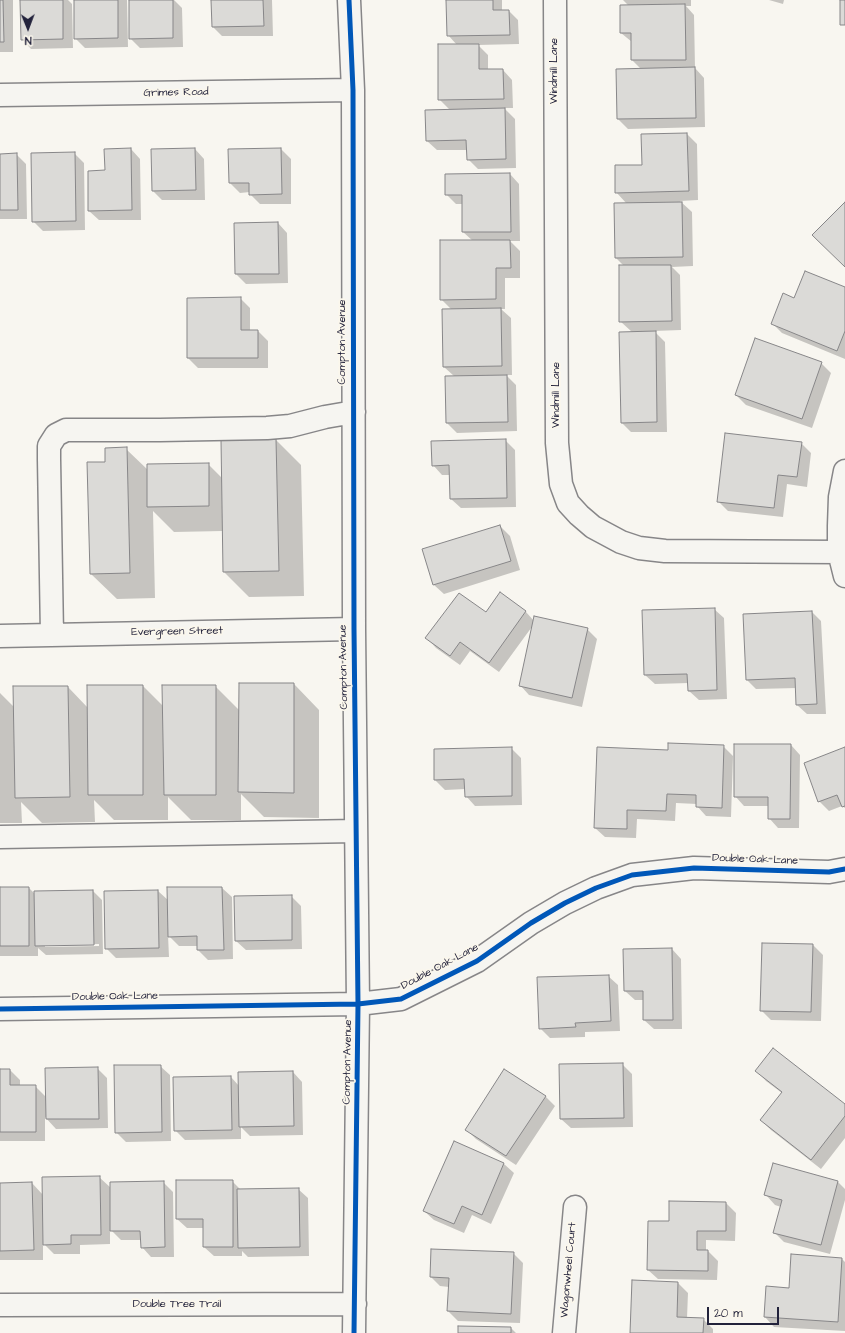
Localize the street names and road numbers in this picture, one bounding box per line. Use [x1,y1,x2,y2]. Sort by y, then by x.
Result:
street label: Windmill Lane [548,38,562,104]
street label: Grimes Road [143,86,209,100]
street label: Compton Avenue [336,300,350,384]
street label: Windmill Lane [550,362,564,428]
street label: Compton Avenue [337,624,351,710]
street label: Evergreen Street [131,625,223,639]
street label: Double Oak Lane [712,852,798,868]
street label: Double Oak Lane [399,941,481,993]
street label: Double Oak Lane [72,990,158,1004]
street label: Compton Avenue [341,1019,355,1105]
street label: Wagonwheel Court [558,1222,580,1318]
street label: Double Tree Trail [133,1298,221,1312]

